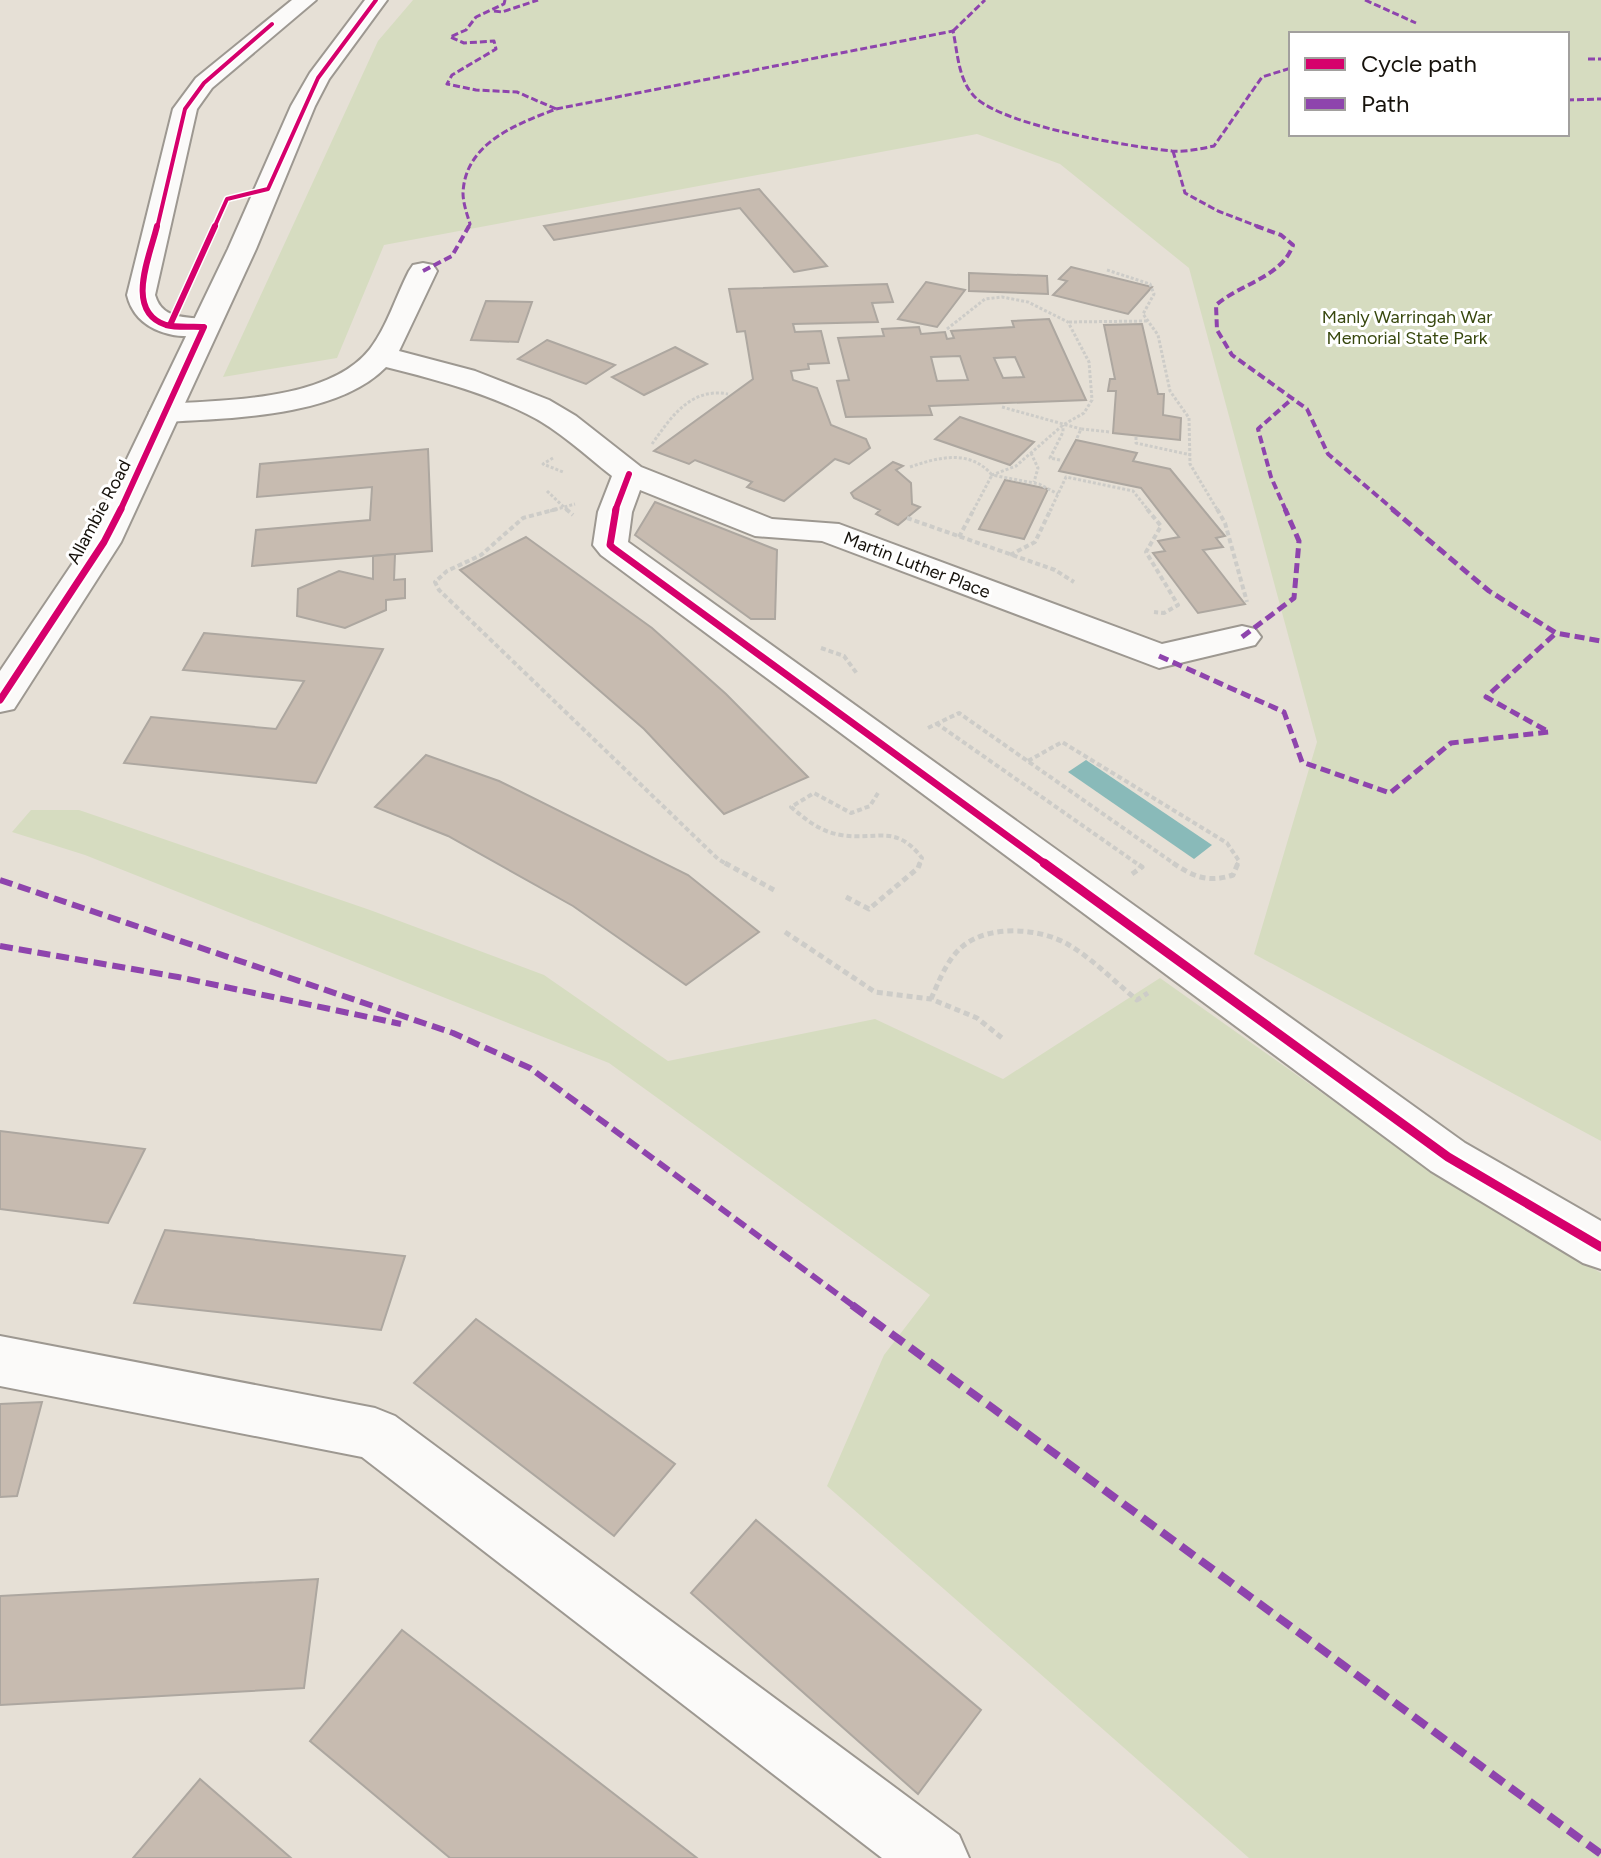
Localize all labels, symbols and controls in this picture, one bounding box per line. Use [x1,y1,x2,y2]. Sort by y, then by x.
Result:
legend [1289,32,1569,136]
text: Cycle path [1361,49,1477,78]
text: Path [1361,89,1409,118]
park label: Manly Warringah War Memorial State Park [1322,306,1492,349]
street label: Allambie Road [62,456,136,568]
street label: Martin Luther Place [840,527,994,603]

